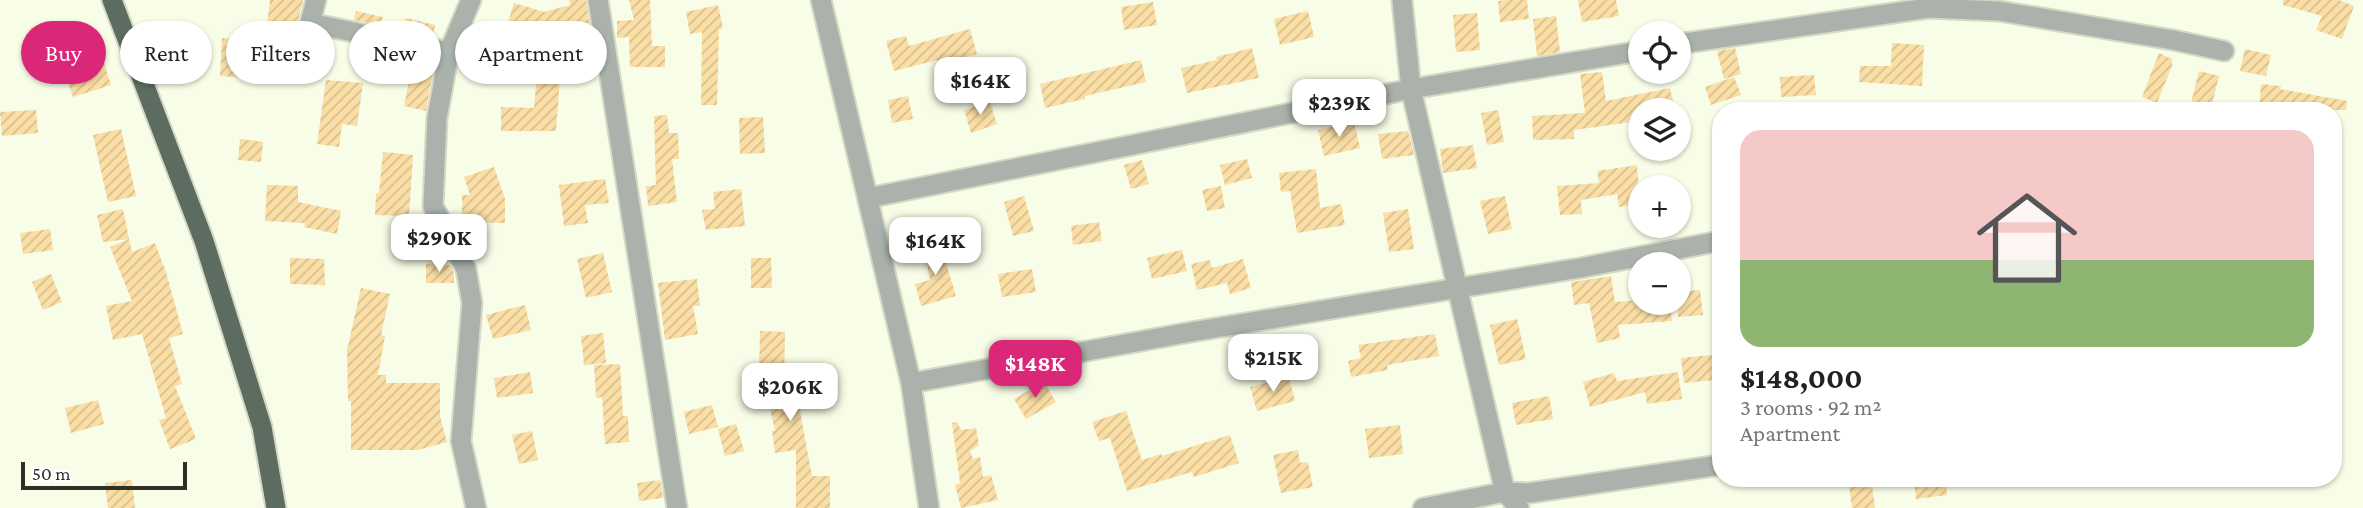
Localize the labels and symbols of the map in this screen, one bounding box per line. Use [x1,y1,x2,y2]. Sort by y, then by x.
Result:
pin: $164K [931,58,1029,117]
pin: $239K [1290,80,1388,139]
pin: $290K [390,215,488,274]
pin: $164K [886,218,984,277]
pin: $215K [1224,334,1322,394]
pin: $148K [986,340,1084,400]
pin: $206K [741,364,839,423]
scale bar [21,459,187,491]

